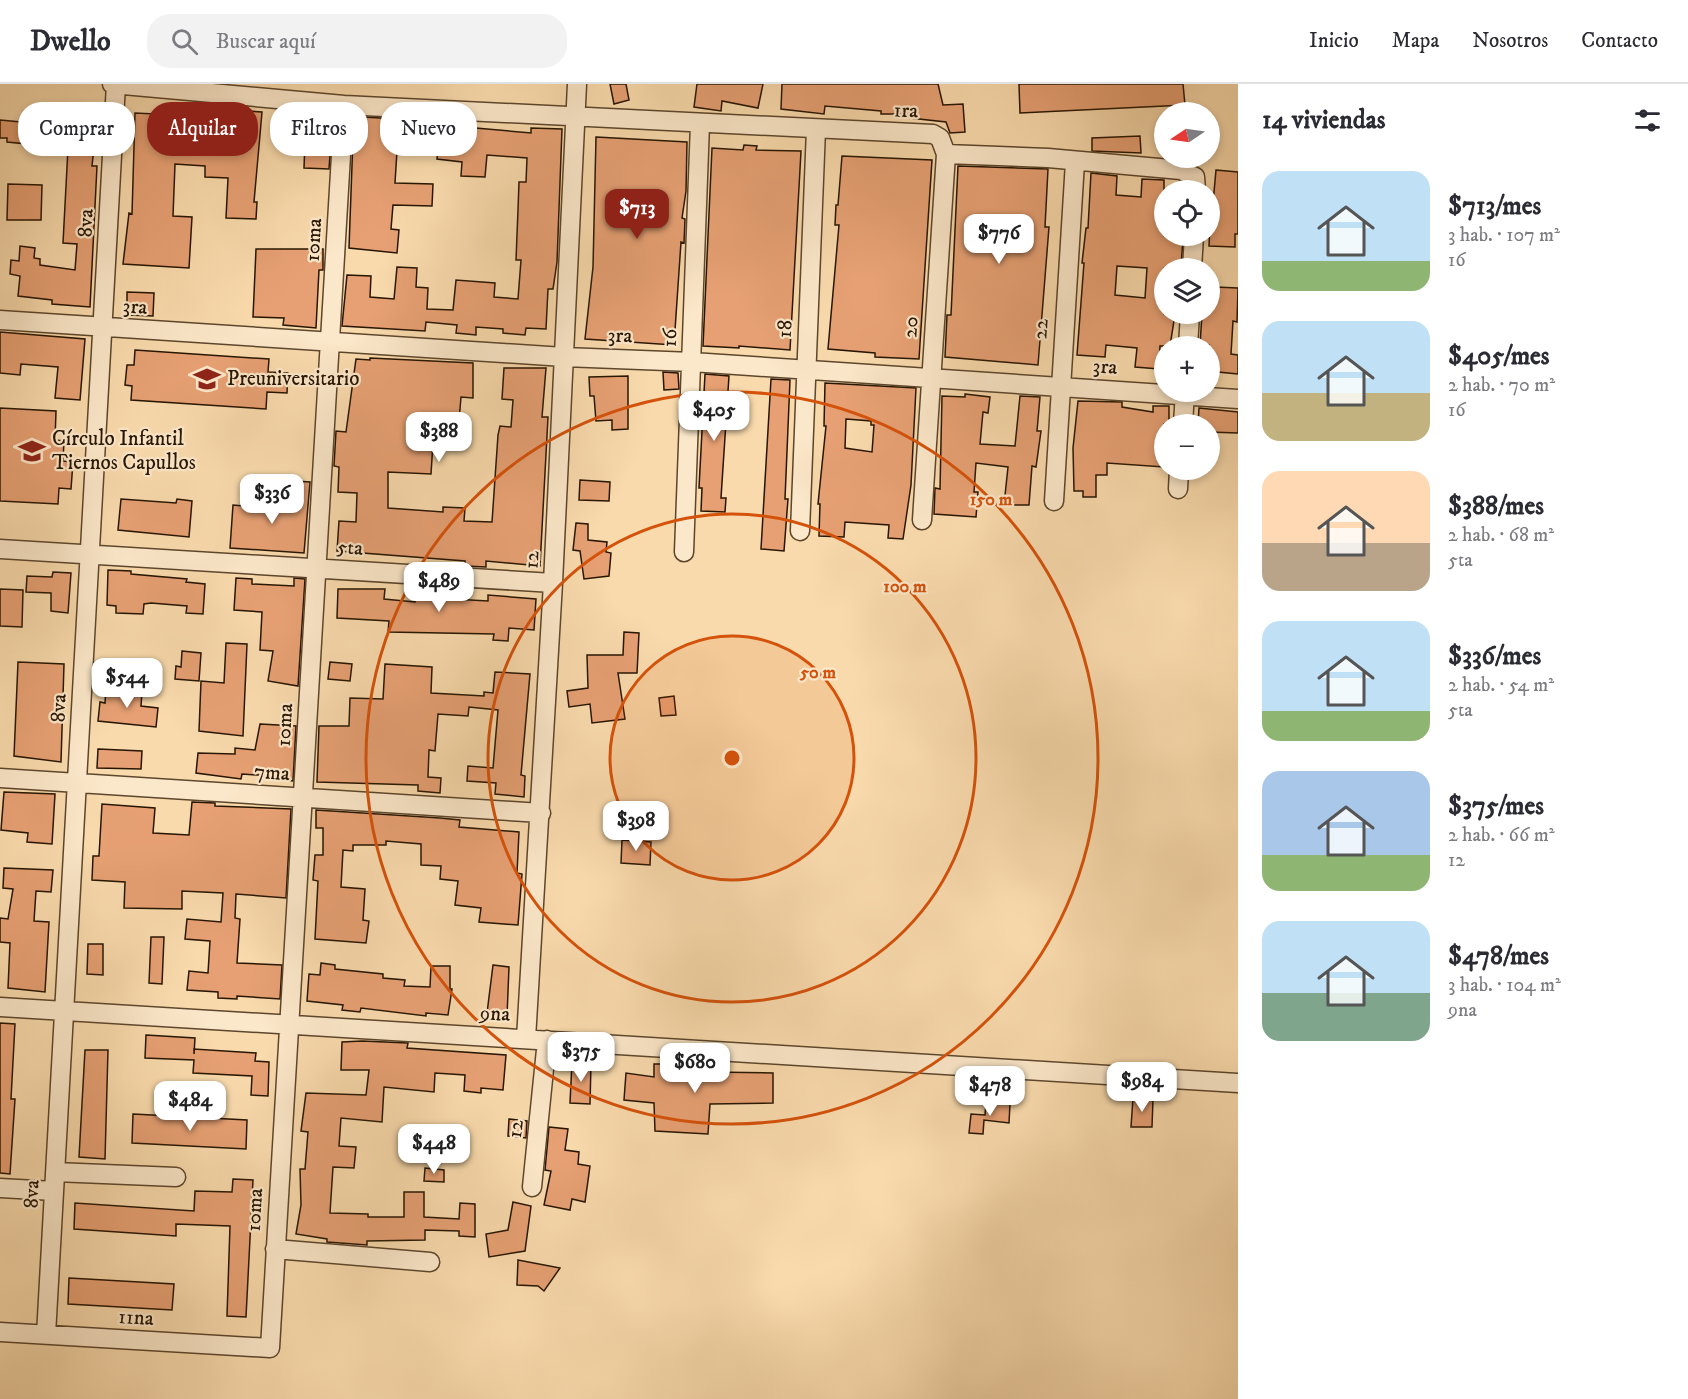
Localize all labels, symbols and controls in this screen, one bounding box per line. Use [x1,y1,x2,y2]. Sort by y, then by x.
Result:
search box [147,14,567,68]
text: Dwello [30,24,111,59]
icon: search [168,25,201,58]
text: Buscar aquí [216,28,316,55]
text: Inicio [1309,28,1359,54]
text: Mapa [1392,28,1439,54]
text: Nosotros [1472,28,1548,54]
text: Contacto [1581,28,1658,54]
street label: 1ra [893,98,919,124]
chip: Comprar [18,102,135,156]
chip: Alquilar [147,102,258,156]
chip: Filtros [270,102,368,156]
chip: Nuevo [380,102,477,156]
north arrow [1154,102,1220,168]
map controls [1154,102,1220,480]
text: 14 viviendas [1262,104,1385,137]
icon: filters [1631,104,1664,137]
button: locate [1154,180,1220,246]
pin: $713 [601,189,673,240]
text: $713/mes [1448,190,1541,223]
icon: home [1310,195,1382,267]
text: $713 [619,196,655,221]
street label: 8va [72,208,100,238]
pin: $776 [963,214,1035,265]
street label: 10ma [300,217,328,262]
text: $776 [978,221,1020,246]
text: 3 hab. · 107 m² [1448,223,1560,248]
text: 16 [1448,248,1466,273]
button: layers [1154,258,1220,324]
street label: 3ra [122,293,148,321]
street label: 20 [897,315,925,339]
street label: 22 [1027,317,1055,340]
street label: 18 [772,319,798,339]
street label: 3ra [607,323,633,349]
street label: 16 [657,327,683,348]
button: + [1154,336,1220,402]
text: $405/mes [1448,340,1550,373]
icon: home [1310,345,1382,417]
street label: 3ra [1092,353,1118,381]
school or university icon: Preuniversitario [192,364,222,394]
place label: Preuniversitario [227,366,359,392]
text: 2 hab. · 70 m² [1448,373,1555,398]
pin: $405 [678,391,750,442]
text: $405 [692,398,736,423]
text: 16 [1448,398,1466,423]
pin: $388 [403,412,475,463]
button: − [1154,414,1220,480]
text: $388 [420,419,458,444]
place label: Círculo Infantil Tiernos Capullos [52,426,196,476]
school or university icon: Círculo Infantil Tiernos Capullos [17,436,47,466]
pin: $336 [236,474,308,525]
text: $336 [254,481,290,506]
text: 150 m [970,489,1013,511]
text: $388/mes [1448,490,1544,523]
icon: home [1310,495,1382,567]
text: 2 hab. · 68 m² [1448,523,1554,548]
street label: 5ta [336,534,364,562]
text: 5ta [1448,548,1473,573]
street label: 12 [519,550,545,570]
pin: $489 [403,562,475,613]
text: $489 [418,569,460,594]
text: 100 m [883,576,927,598]
text: $336/mes [1448,640,1541,673]
icon: home [1310,645,1382,717]
pin: $544 [91,658,163,709]
text: 50 m [799,662,836,684]
text: $544 [106,665,148,690]
text: 2 hab. · 54 m² [1448,673,1554,698]
street label: 8va [45,693,73,723]
text: 5ta [1448,698,1473,723]
street label: 10ma [271,702,299,747]
centre of rings [722,748,742,768]
street label: 7ma [253,759,291,787]
text: $375/mes [1448,790,1544,823]
icon: home [1310,795,1382,867]
pin: $398 [600,801,672,852]
text: $398 [617,808,655,833]
text: 2 hab. · 66 m² [1448,823,1555,848]
text: 12 [1448,848,1465,873]
text: $478/mes [1448,940,1549,973]
icon: home [1310,945,1382,1017]
text: 3 hab. · 104 m² [1448,973,1561,998]
text: 9na [1448,998,1477,1023]
street label: 9na [478,1000,511,1028]
pin: $375 [545,1032,617,1083]
text: $375 [562,1039,600,1064]
pin: $680 [659,1043,731,1094]
text: $680 [674,1050,716,1075]
pin: $984 [1106,1062,1178,1113]
pin: $478 [954,1066,1026,1117]
text: $984 [1121,1069,1163,1094]
text: $478 [969,1073,1011,1098]
pin: $484 [154,1081,226,1132]
text: $484 [168,1088,212,1113]
street label: 12 [502,1118,530,1140]
pin: $448 [398,1124,470,1175]
text: $448 [412,1131,456,1156]
street label: 8va [18,1179,46,1209]
street label: 10ma [241,1187,269,1232]
street label: 11na [118,1304,154,1332]

